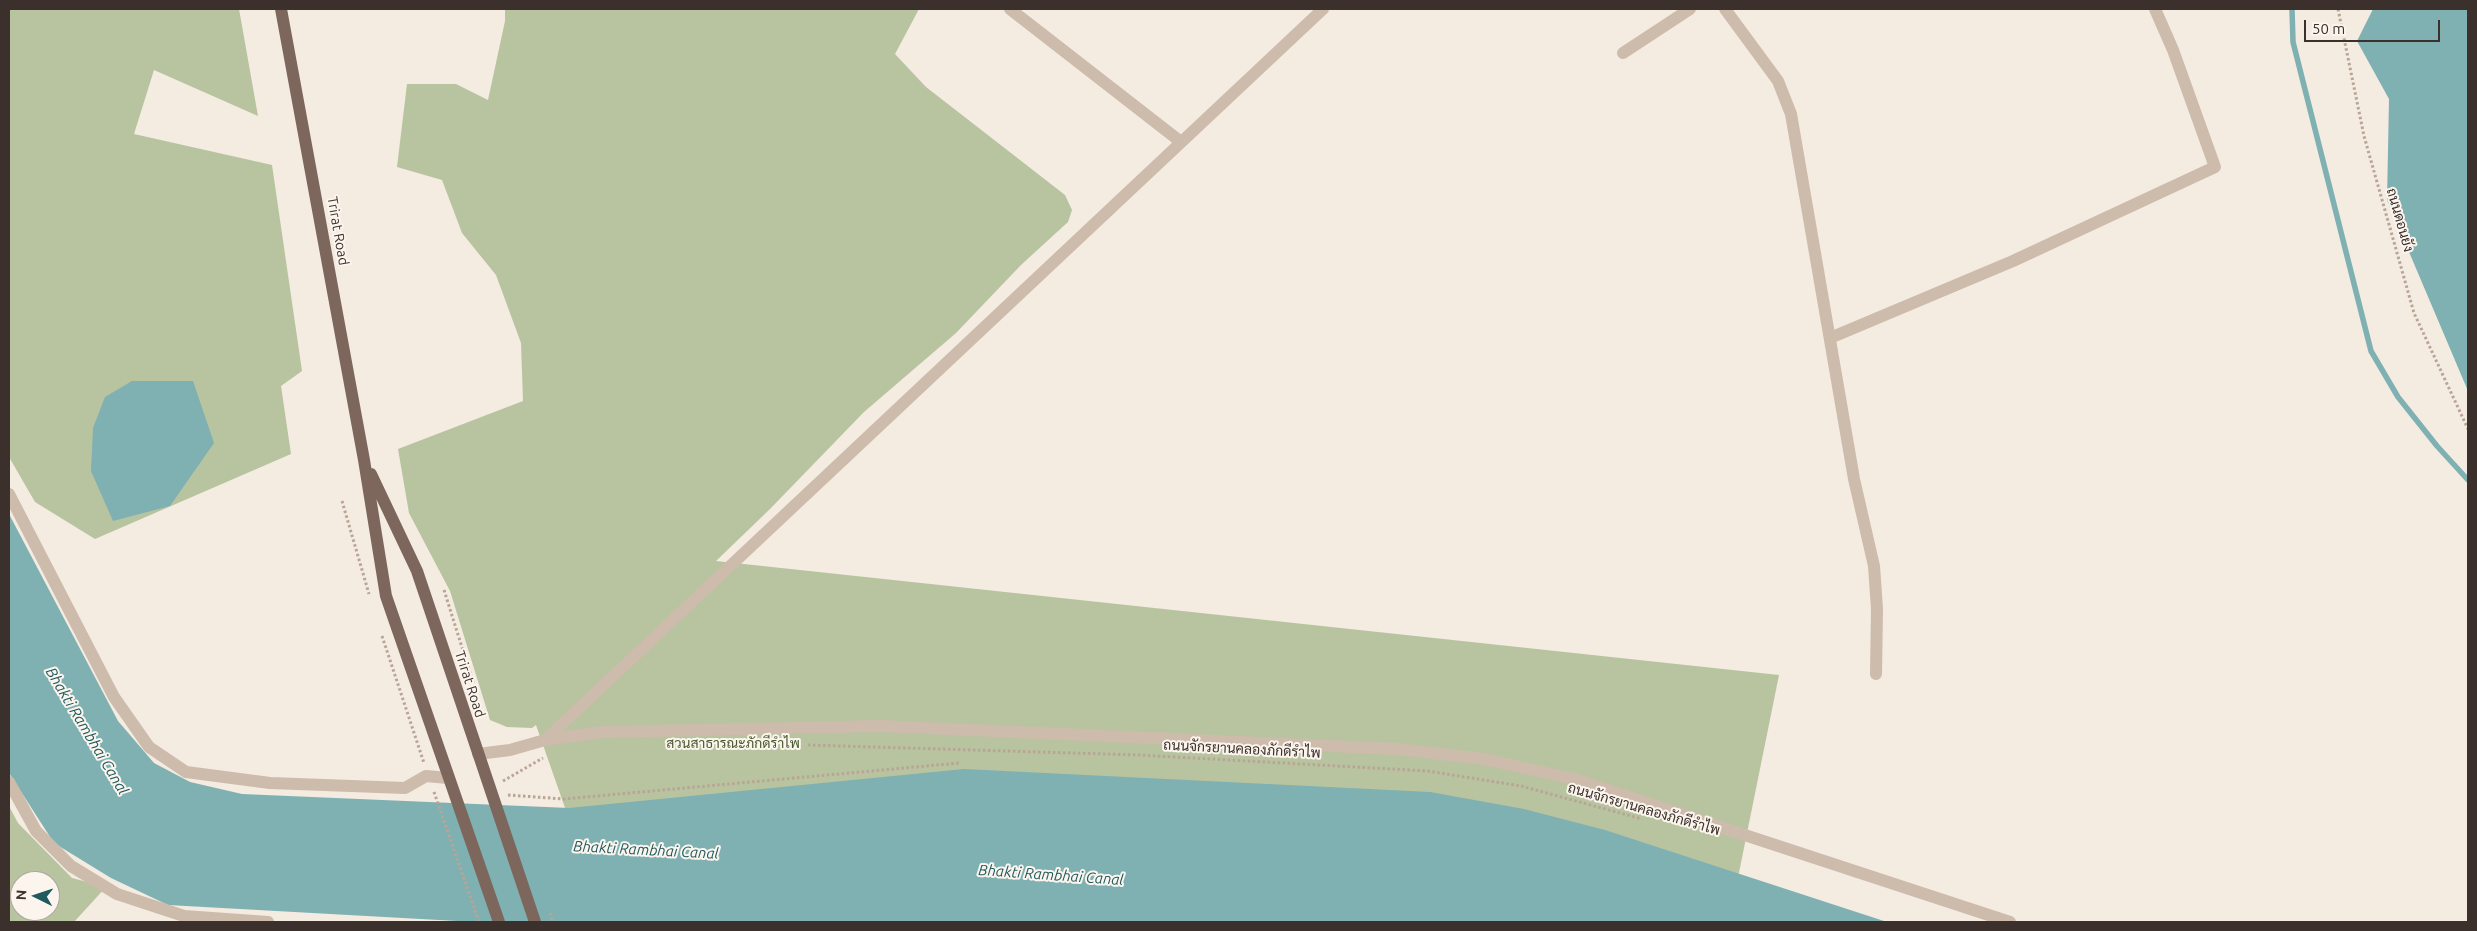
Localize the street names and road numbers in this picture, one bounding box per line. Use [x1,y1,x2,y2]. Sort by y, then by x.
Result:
street label: ถนนดอนยัง [2383,186,2417,254]
street label: Trirat Road [324,195,352,267]
street label: Trirat Road [451,648,489,720]
street label: ถนนจักรยานคลองภักดีรำไพ [1163,736,1321,762]
street label: ถนนจักรยานคลองภักดีรำไพ [1566,779,1722,839]

